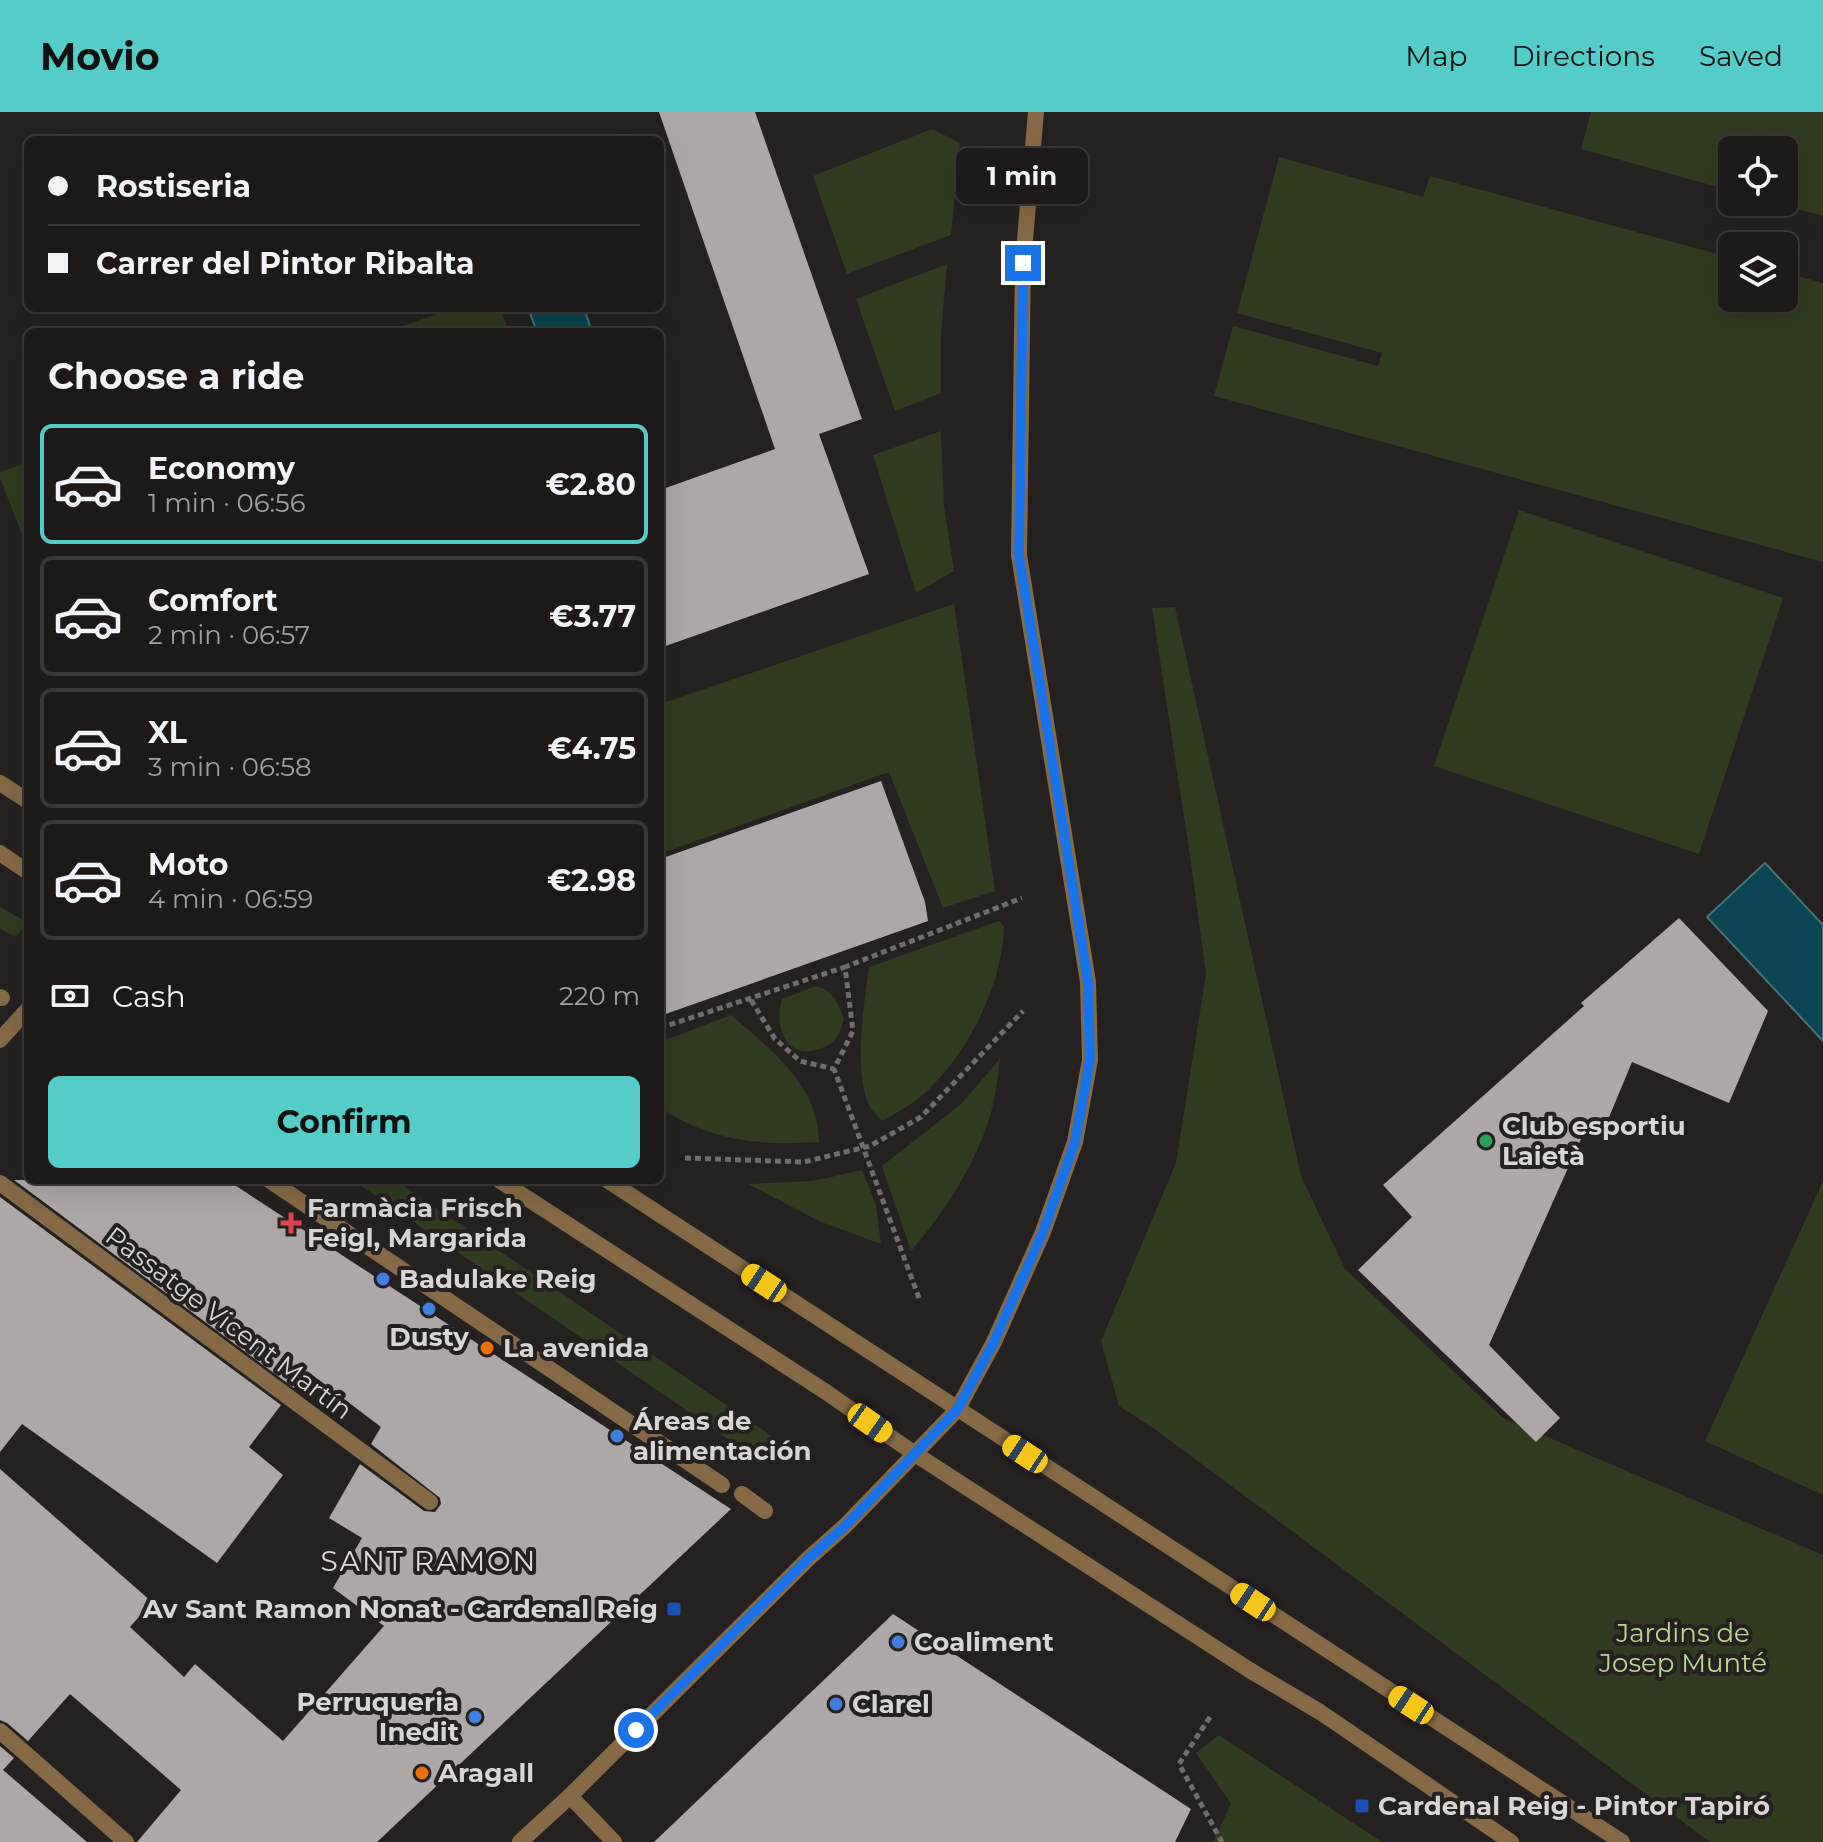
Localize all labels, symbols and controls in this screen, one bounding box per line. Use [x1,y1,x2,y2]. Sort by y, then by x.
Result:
text: Movio [40,33,160,80]
text: Map [1405,39,1467,73]
text: Directions [1511,39,1655,73]
text: Saved [1699,39,1783,73]
map controls [1718,136,1798,312]
button: locate [1718,136,1798,216]
callout: 1 min [957,147,1089,203]
text: 1 min [987,160,1057,192]
text: Rostiseria [96,168,251,205]
button: layers [1718,232,1798,312]
text: Carrer del Pintor Ribalta [96,245,475,282]
route end [1005,245,1041,281]
text: Choose a ride [48,354,305,398]
icon: car [52,448,124,520]
text: Economy [148,450,295,487]
text: €2.80 [545,466,636,503]
text: 1 min · 06:56 [148,487,306,519]
icon: car [52,580,124,652]
text: Comfort [148,582,278,619]
text: €3.77 [549,598,636,635]
text: 2 min · 06:57 [148,619,310,651]
icon: car [52,712,124,784]
text: XL [148,714,187,751]
text: €4.75 [548,730,636,767]
text: 3 min · 06:58 [148,751,312,783]
icon: car [52,844,124,916]
text: Moto [148,846,229,883]
text: €2.98 [547,862,636,899]
text: 4 min · 06:59 [148,883,313,915]
icon: cash [48,974,92,1018]
text: Cash [112,978,186,1015]
text: 220 m [559,980,640,1012]
button: Confirm [48,1076,640,1168]
place label: Club esportiu Laietà [1502,1110,1686,1172]
marker: Club esportiu Laietà [1477,1132,1495,1150]
place label: Farmàcia Frisch Feigl, Margarida [307,1192,527,1254]
marker: Farmàcia Frisch Feigl, Margarida [282,1214,300,1232]
street label: Passatge Vicent Martín [99,1220,359,1426]
car [737,1260,791,1306]
place label: Badulake Reig [399,1263,597,1295]
marker: Badulake Reig [374,1270,392,1288]
marker: Dusty [420,1300,438,1318]
place label: Dusty [389,1321,469,1353]
place label: La avenida [503,1332,649,1364]
marker: La avenida [478,1339,496,1357]
car [843,1399,897,1447]
place label: Áreas de alimentación [632,1405,812,1467]
marker: Áreas de alimentación [608,1427,626,1445]
car [998,1431,1052,1477]
district label: SANT RAMON [321,1544,537,1578]
car [1226,1579,1280,1625]
place label: Av Sant Ramon Nonat - Cardenal Reig [142,1593,658,1625]
marker: Av Sant Ramon Nonat - Cardenal Reig [665,1600,683,1618]
park label: Jardins de Josep Munté [1598,1617,1767,1679]
place label: Coaliment [914,1626,1054,1658]
marker: Coaliment [889,1633,907,1651]
car [1384,1682,1438,1728]
place label: Perruqueria Inedit [296,1686,459,1748]
place label: Clarel [852,1688,930,1720]
marker: Clarel [827,1695,845,1713]
marker: Perruqueria Inedit [466,1708,484,1726]
route start [618,1712,654,1748]
place label: Aragall [437,1757,534,1789]
marker: Aragall [413,1764,431,1782]
place label: Cardenal Reig - Pintor Tapiró [1378,1790,1770,1822]
marker: Cardenal Reig - Pintor Tapiró [1353,1797,1371,1815]

